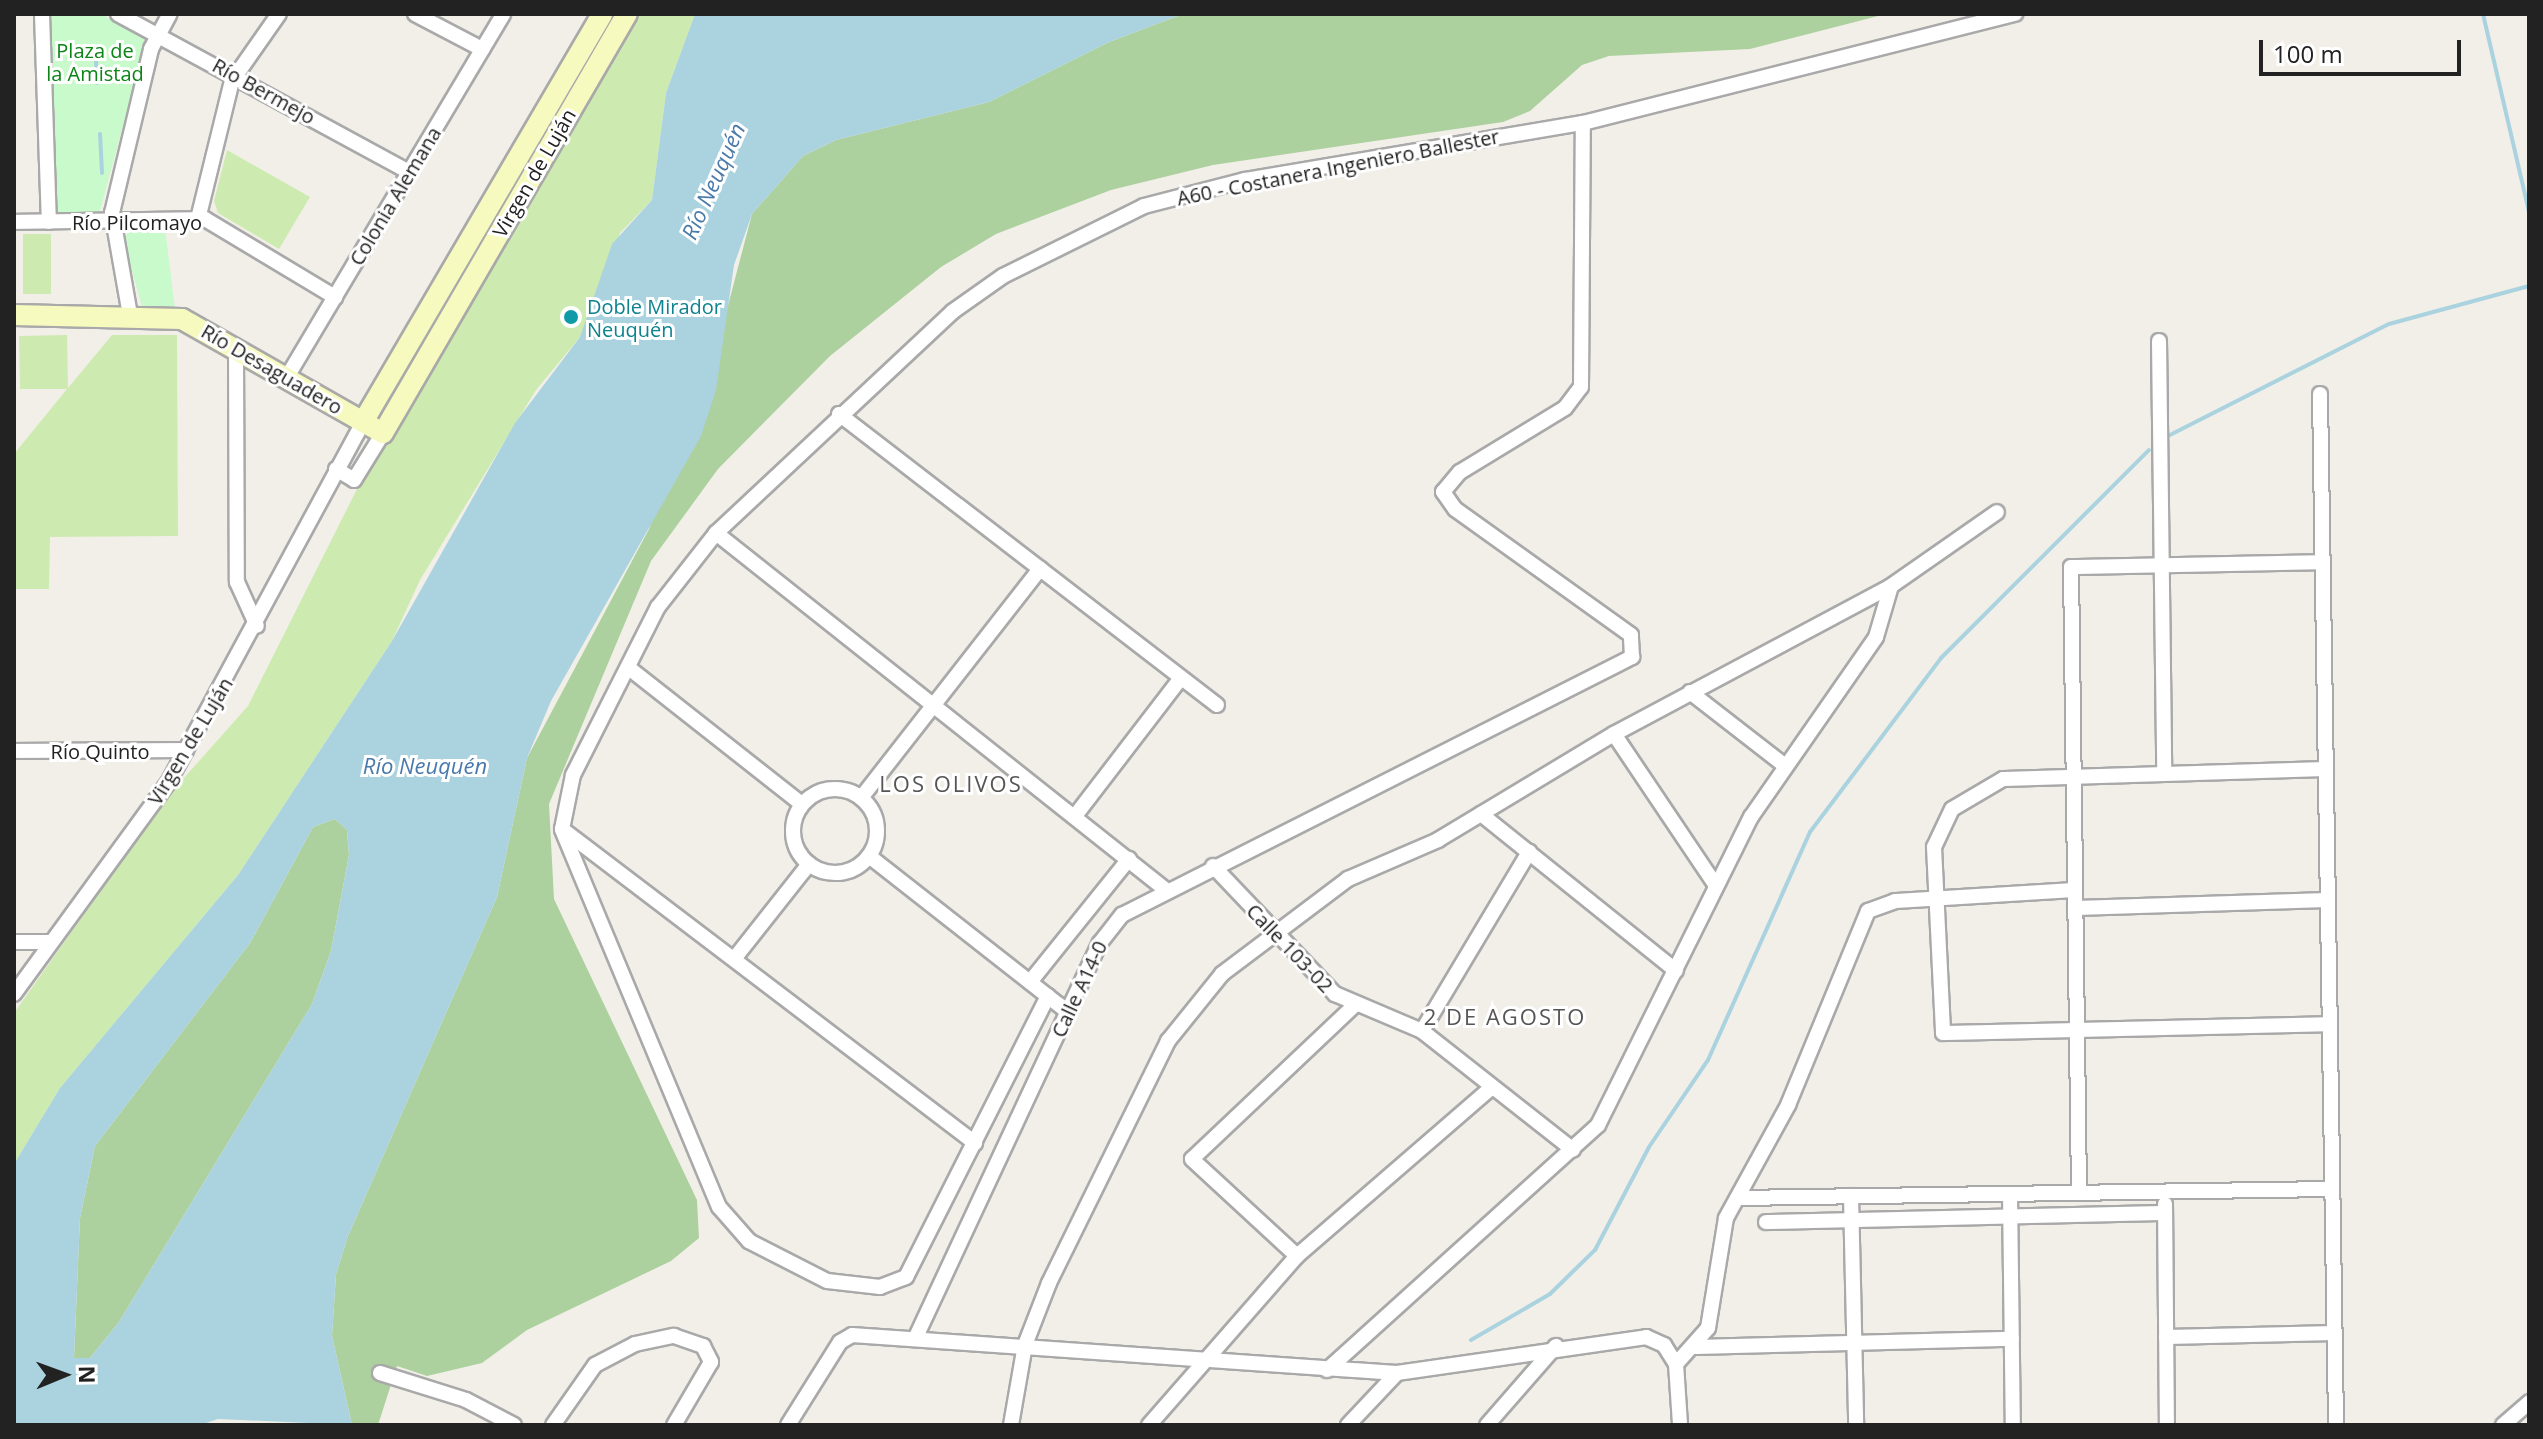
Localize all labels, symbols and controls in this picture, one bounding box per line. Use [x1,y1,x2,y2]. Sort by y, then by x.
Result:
scale bar [2263,24,2465,74]
text: 100 m [2273,37,2343,70]
park label: Plaza de la Amistad [46,38,144,85]
street label: Río Bermejo [208,53,320,129]
street label: Virgen de Luján [487,104,581,242]
water label: Río Neuquén [676,119,750,243]
street label: Colonia Alemana [344,122,446,270]
street label: A60 - Costanera Ingeniero Ballester [1175,124,1501,210]
street label: Río Pilcomayo [72,210,202,234]
place label: Doble Mirador Neuquén [587,294,722,341]
marker: Doble Mirador Neuquén [562,308,580,326]
street label: Río Desaguadero [197,319,347,419]
street label: Virgen de Luján [143,673,237,809]
street label: Río Quinto [51,739,149,763]
water label: Río Neuquén [363,753,487,779]
district label: LOS OLIVOS [879,771,1023,797]
street label: Calle 103-02 [1242,899,1338,997]
street label: Calle A14-0 [1046,937,1112,1041]
district label: 2 DE AGOSTO [1424,1004,1586,1030]
north arrow [24,1335,104,1415]
text: N [73,1365,103,1384]

